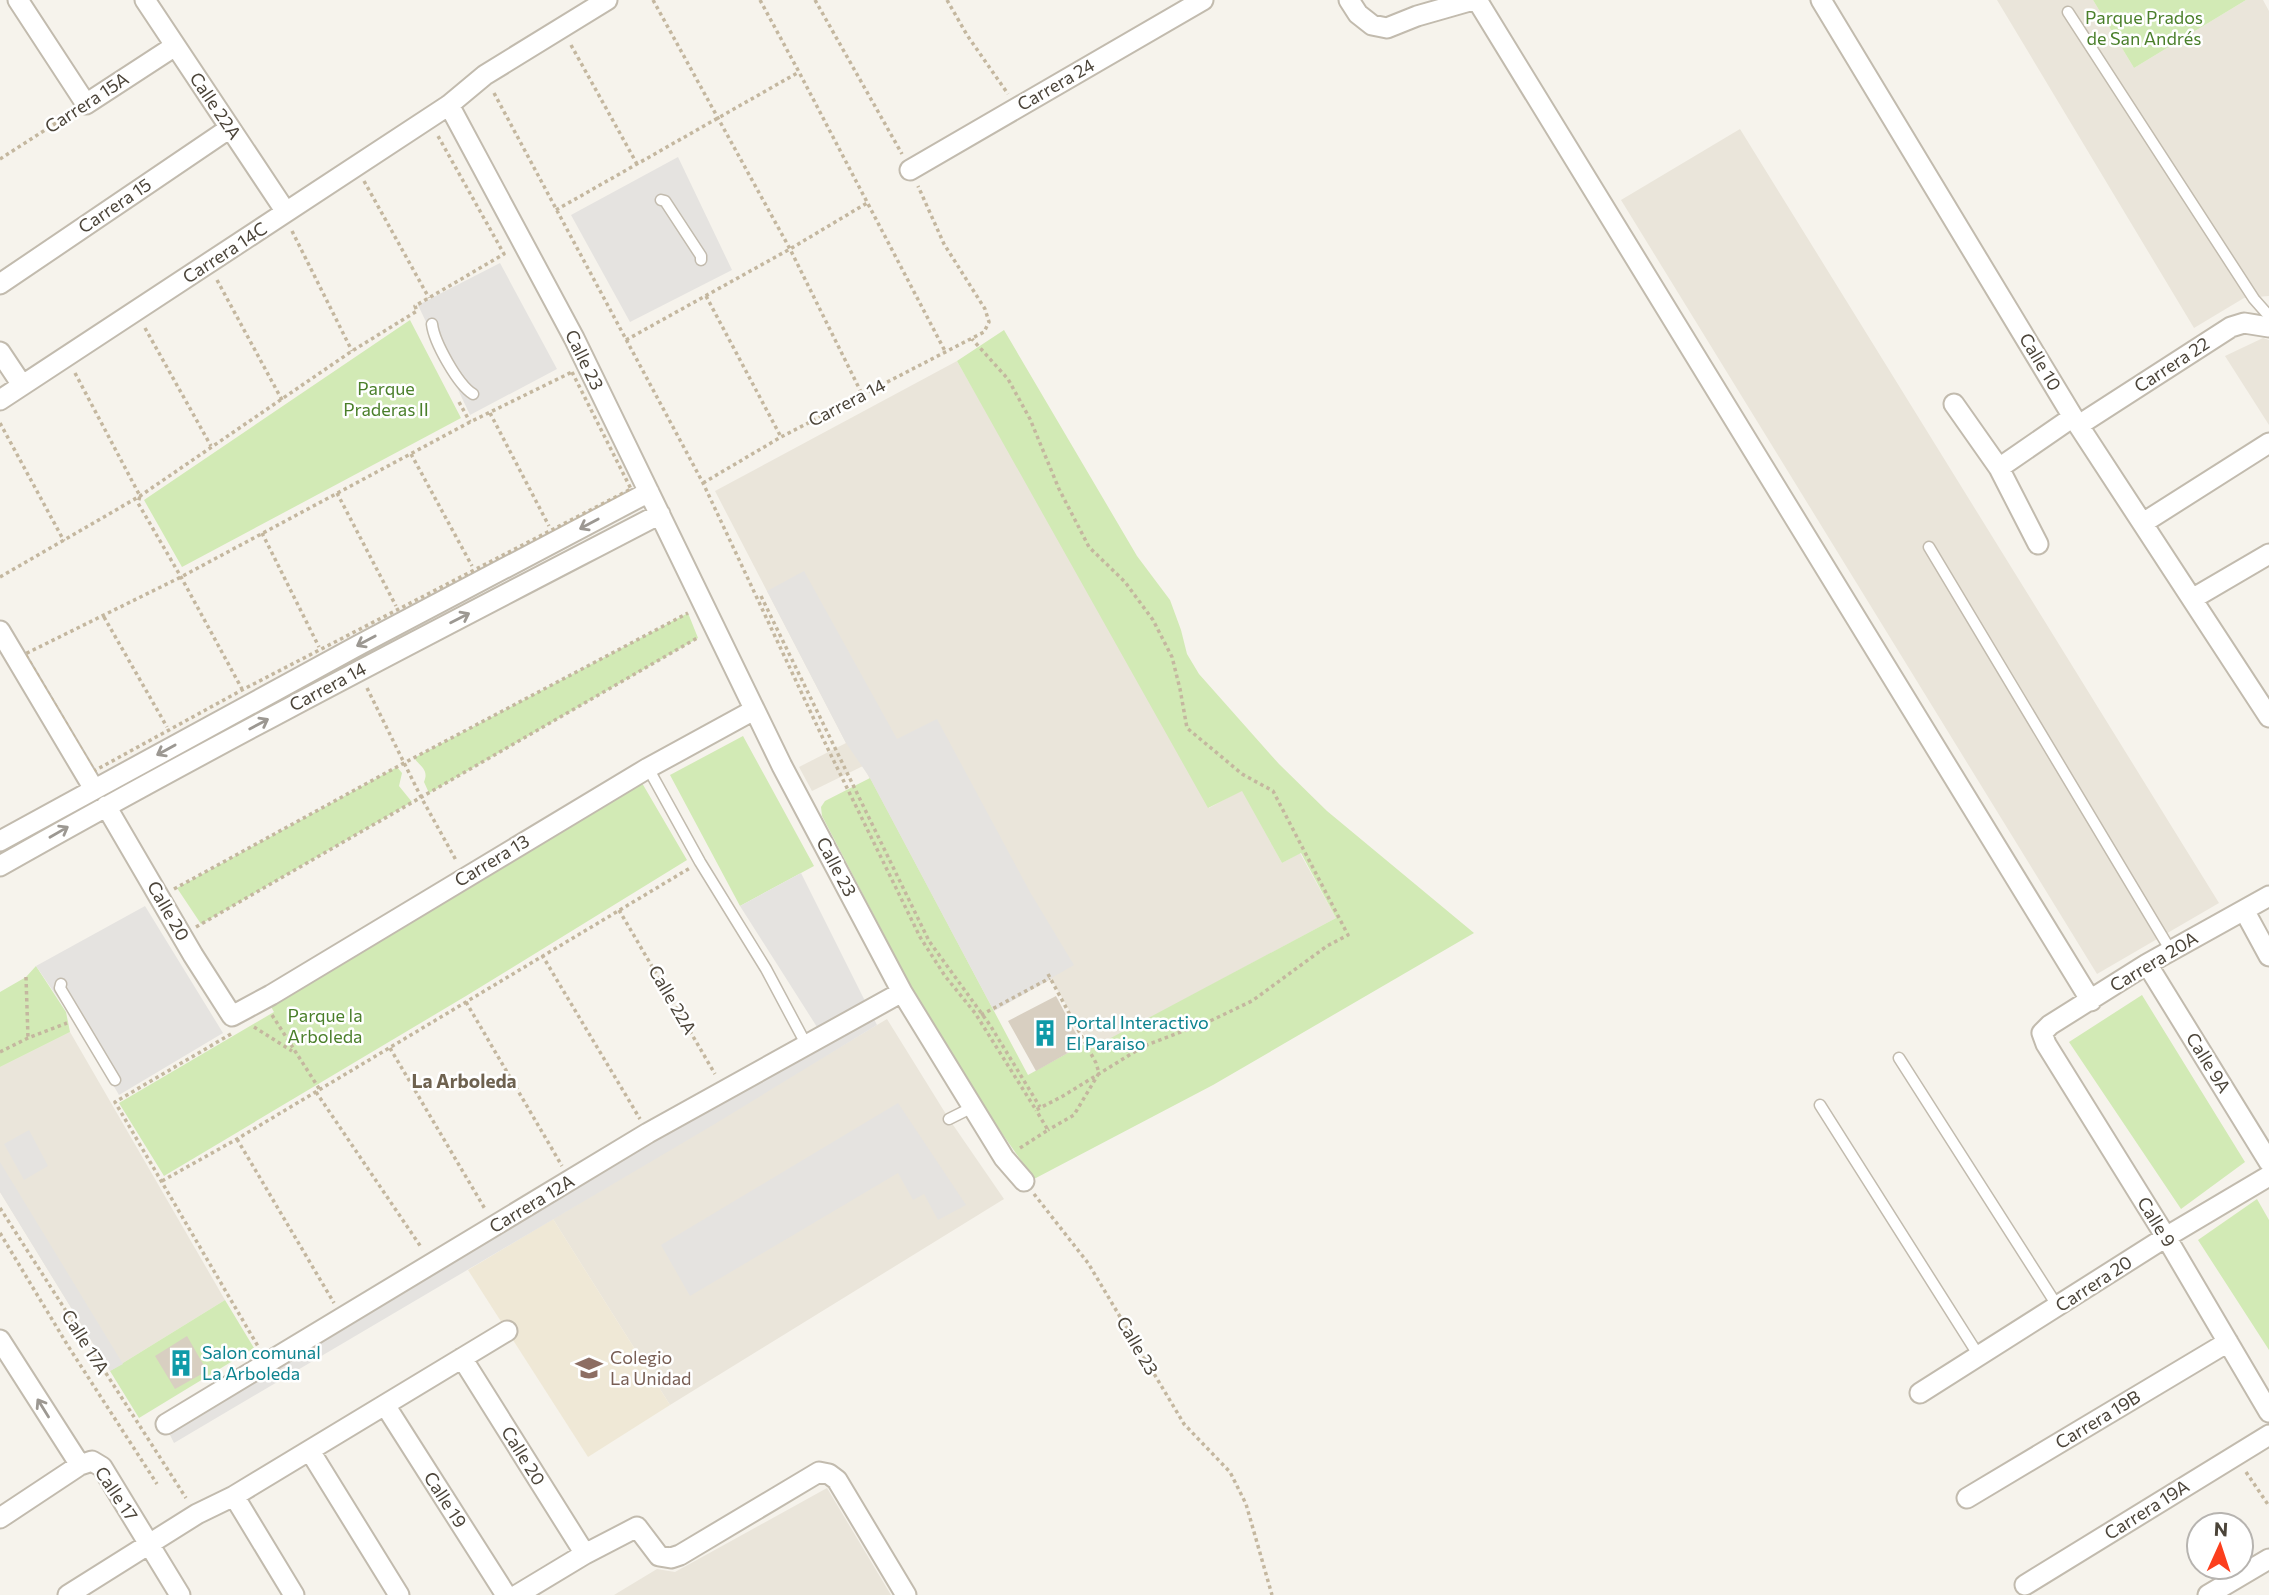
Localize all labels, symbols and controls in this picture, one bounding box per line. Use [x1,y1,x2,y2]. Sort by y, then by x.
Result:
park label: Parque Prados de San Andrés [2085,6,2203,49]
street label: Carrera 24 [1013,53,1098,115]
street label: Carrera 15A [41,67,132,137]
street label: Calle 22A [185,68,246,143]
street label: Carrera 15 [74,173,155,238]
street label: Carrera 14C [178,217,271,288]
street label: Calle 23 [561,326,609,393]
street label: Calle 10 [2015,329,2067,394]
street label: Carrera 22 [2130,332,2213,397]
street label: Carrera 14 [804,373,889,431]
park label: Parque Praderas II [343,377,429,420]
one-way arrow [579,518,600,531]
one-way arrow [450,610,470,624]
one-way arrow [356,635,377,648]
street label: Carrera 14 [285,657,370,715]
one-way arrow [248,716,269,730]
one-way arrow [156,744,177,757]
one-way arrow [49,825,69,839]
street label: Carrera 13 [450,829,533,891]
street label: Calle 23 [812,833,862,900]
street label: Calle 20 [143,877,195,944]
street label: Carrera 20A [2105,926,2202,996]
street label: Calle 22A [644,961,701,1038]
park label: Parque la Arboleda [287,1004,363,1047]
place label: Portal Interactivo El Paraiso [1066,1011,1209,1054]
building icon: Portal Interactivo El Paraiso [1030,1018,1060,1048]
street label: Calle 9A [2182,1028,2236,1097]
district label: La Arboleda [411,1069,517,1092]
street label: Carrera 12A [485,1169,578,1237]
street label: Calle 9 [2133,1192,2181,1251]
street label: Carrera 20 [2051,1250,2136,1316]
street label: Calle 17A [57,1305,114,1378]
street label: Calle 23 [1112,1312,1163,1379]
place label: Salon comunal La Arboleda [202,1341,321,1384]
place label: Colegio La Unidad [610,1346,691,1389]
building icon: Salon comunal La Arboleda [166,1348,196,1378]
school or university icon: Colegio La Unidad [574,1353,604,1383]
street label: Carrera 19B [2051,1385,2144,1453]
one-way arrow [36,1398,50,1418]
street label: Calle 20 [497,1422,551,1489]
street label: Calle 17 [91,1462,143,1525]
street label: Calle 19 [420,1467,472,1532]
street label: Carrera 19A [2100,1474,2193,1544]
north arrow [2185,1511,2255,1581]
text: N [2213,1517,2229,1540]

